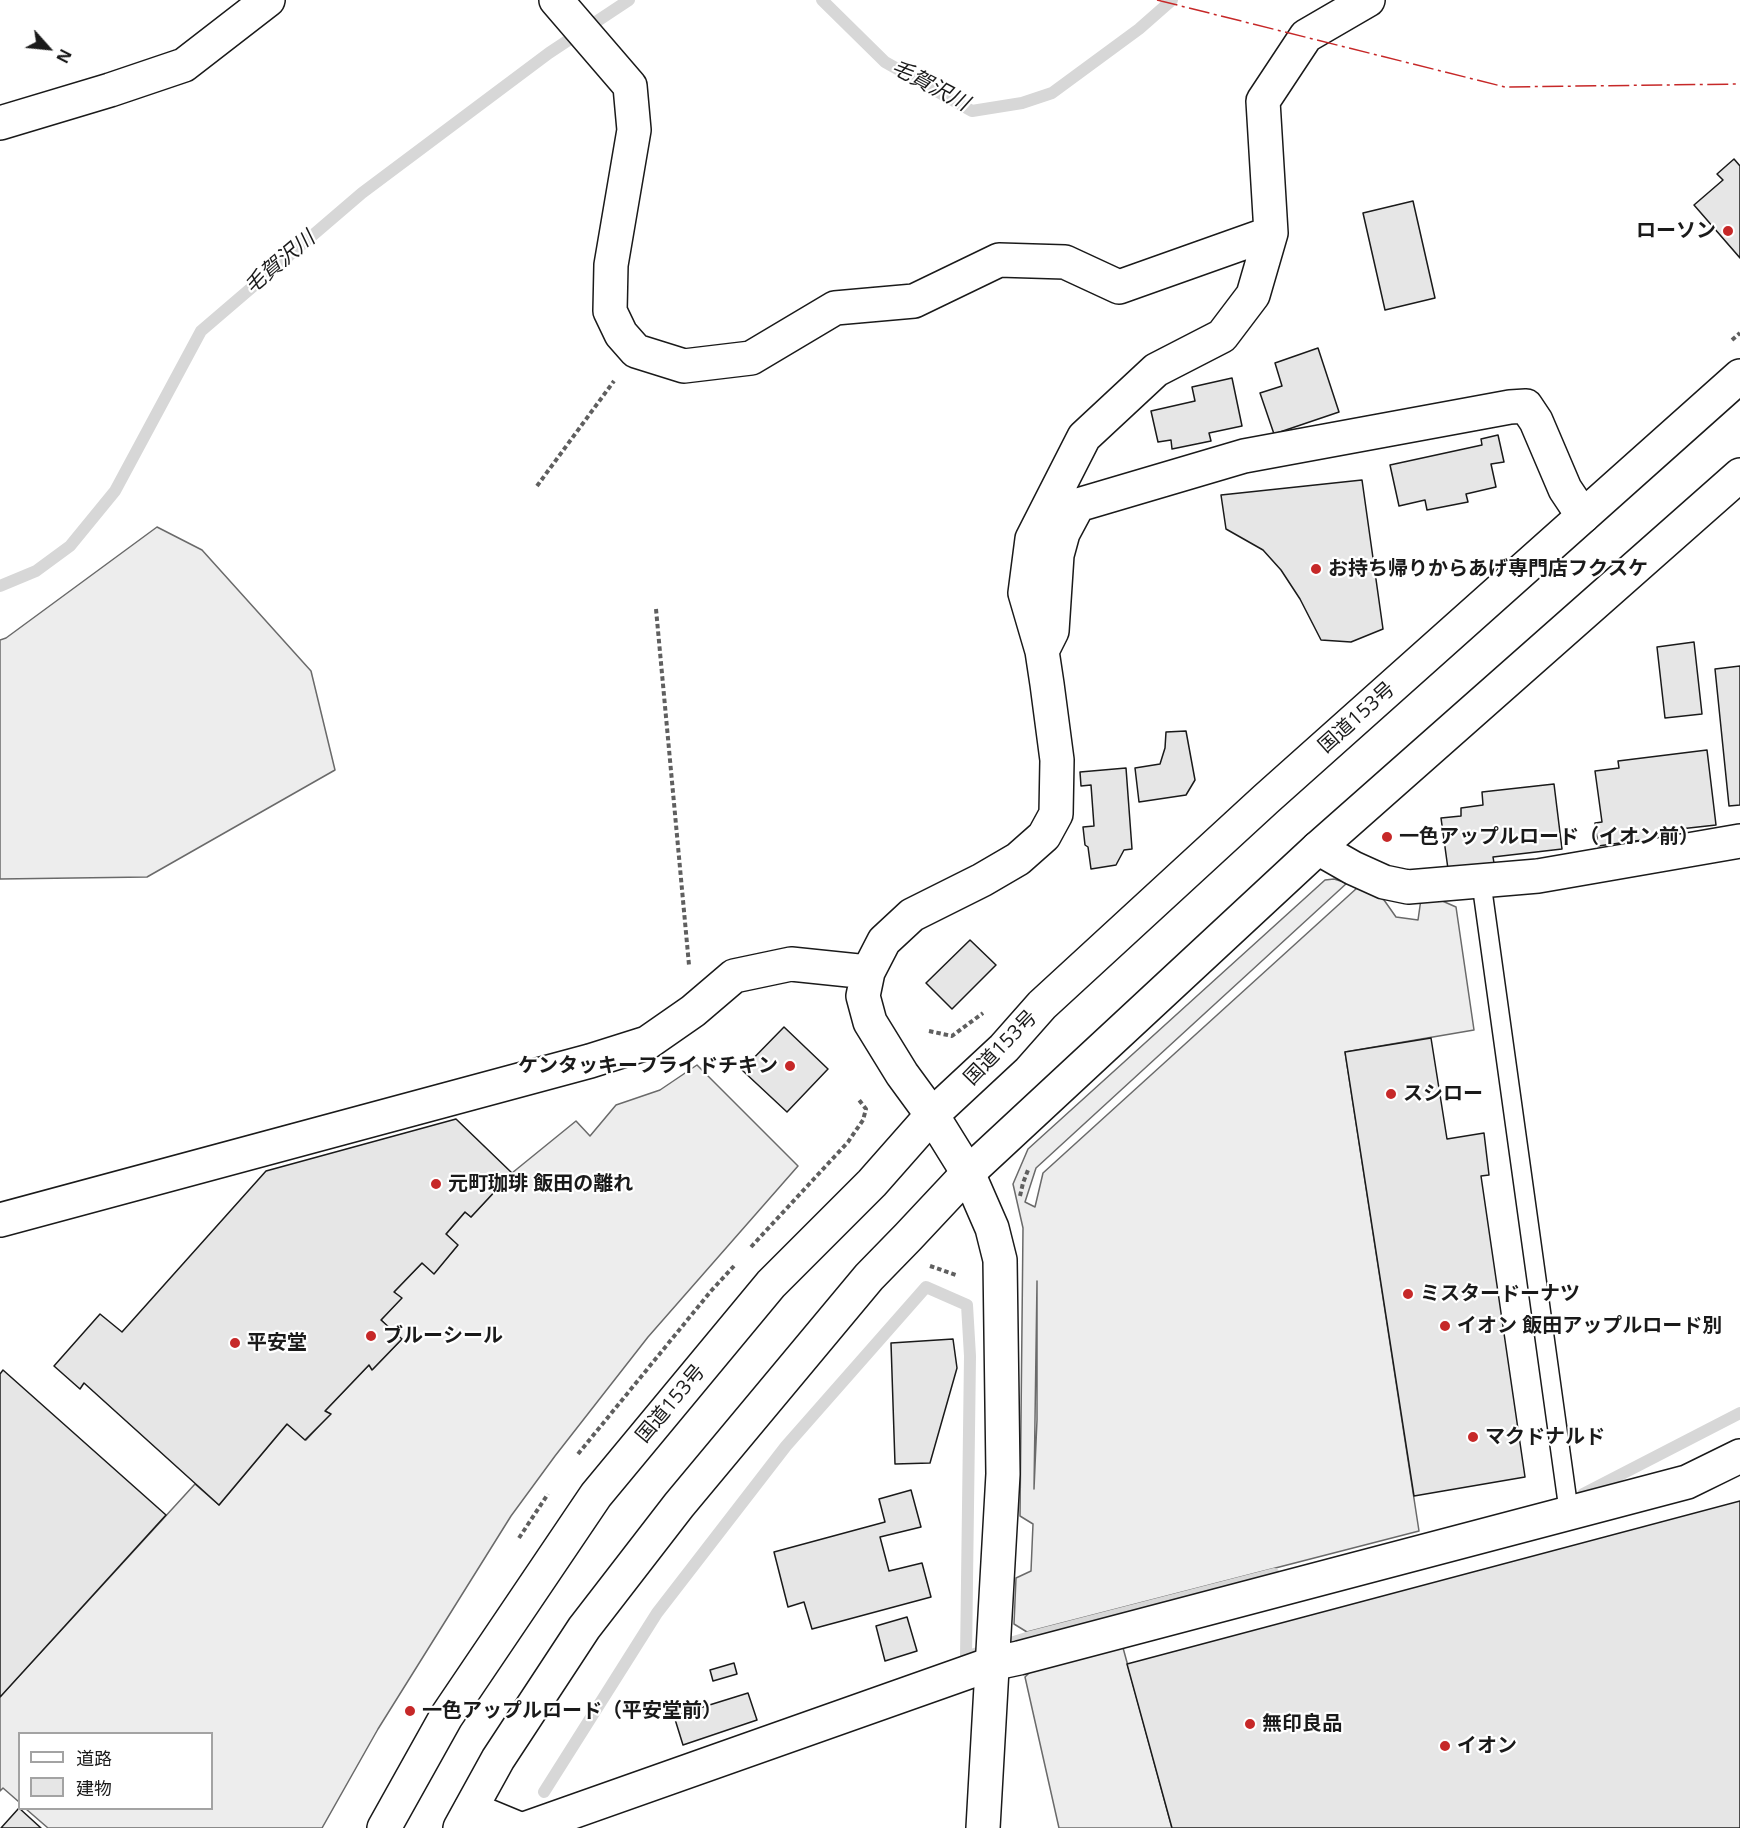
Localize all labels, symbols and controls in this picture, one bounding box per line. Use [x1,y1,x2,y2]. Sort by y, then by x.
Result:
north arrow [18,18,78,78]
text: N [51,45,77,67]
water label: 毛賀沢川 [887,55,973,117]
place label: ローソン [1636,219,1716,243]
marker: ローソン [1721,224,1735,238]
water label: 毛賀沢川 [240,226,320,300]
place label: お持ち帰りからあげ専門店フクスケ [1328,557,1648,581]
marker: お持ち帰りからあげ専門店フクスケ [1309,562,1323,576]
street label: 国道153号 [1314,678,1400,758]
place label: 一色アップルロード（イオン前） [1399,825,1699,849]
marker: 一色アップルロード（イオン前） [1380,830,1394,844]
street label: 国道153号 [960,1006,1042,1090]
place label: ケンタッキーフライドチキン [518,1054,778,1078]
marker: ケンタッキーフライドチキン [783,1059,797,1073]
place label: スシロー [1403,1082,1483,1106]
marker: スシロー [1384,1087,1398,1101]
place label: 元町珈琲 飯田の離れ [448,1172,633,1196]
marker: 元町珈琲 飯田の離れ [429,1177,443,1191]
place label: ミスタードーナツ [1420,1282,1580,1306]
marker: ミスタードーナツ [1401,1287,1415,1301]
place label: イオン 飯田アップルロード別 [1457,1314,1722,1338]
marker: イオン 飯田アップルロード別 [1438,1319,1452,1333]
place label: ブルーシール [383,1324,503,1348]
marker: ブルーシール [364,1329,378,1343]
place label: 平安堂 [247,1331,307,1355]
marker: 平安堂 [228,1336,242,1350]
street label: 国道153号 [631,1360,711,1448]
place label: マクドナルド [1485,1425,1605,1449]
marker: マクドナルド [1466,1430,1480,1444]
place label: 一色アップルロード（平安堂前） [422,1699,722,1723]
marker: 一色アップルロード（平安堂前） [403,1704,417,1718]
place label: 無印良品 [1262,1712,1342,1736]
marker: 無印良品 [1243,1717,1257,1731]
legend [18,1732,213,1810]
place label: イオン [1457,1734,1517,1758]
marker: イオン [1438,1739,1452,1753]
text: 道路 [76,1746,112,1770]
text: 建物 [76,1776,112,1800]

